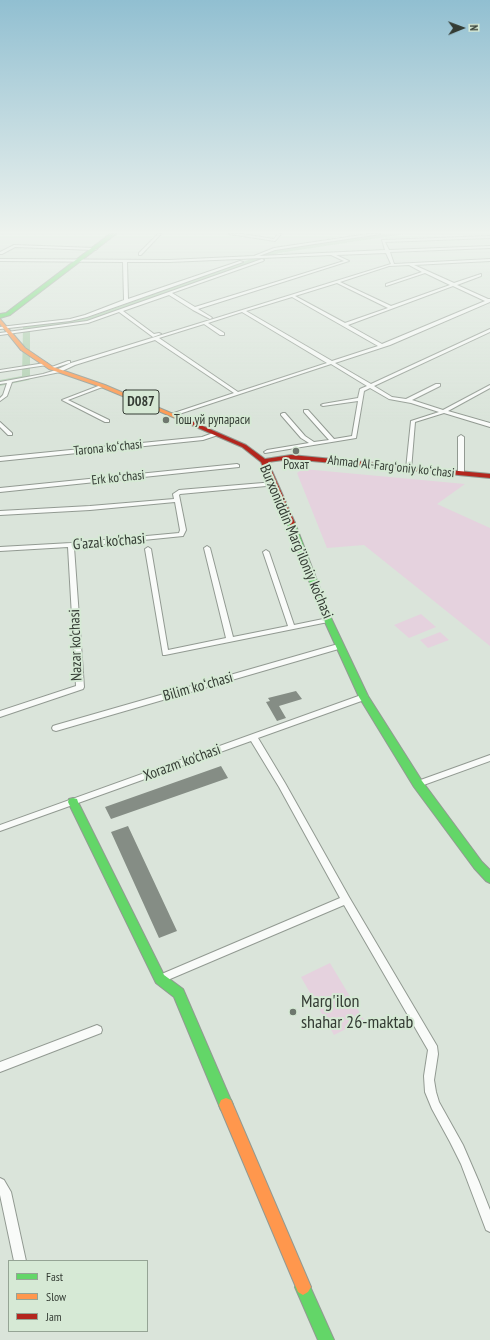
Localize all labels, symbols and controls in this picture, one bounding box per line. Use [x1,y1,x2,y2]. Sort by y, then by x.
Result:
north arrow [442,8,482,48]
text: N [467,25,481,31]
road number: D087 [123,390,159,414]
place label: Тош уй рупараси [174,412,250,428]
marker: Тош уй рупараси [161,415,171,425]
street label: Tarona koʻchasi [73,437,143,459]
marker: Рохат [291,446,301,456]
street label: Ahmad Al-Fargʻoniy koʻchasi [327,453,455,481]
place label: Рохат [283,457,309,473]
street label: Burxoniddin Marg’iloniy ko’chasi [255,462,337,622]
street label: Erk koʻchasi [91,467,145,489]
street label: G'azal ko'chasi [72,530,146,554]
street label: Nazar ko'chasi [66,609,86,681]
street label: Bilim koʻchasi [161,668,235,706]
street label: Xorazm ko'chasi [141,741,223,785]
place label: Marg'ilon shahar 26-maktab [301,991,413,1034]
marker: Marg'ilon shahar 26-maktab [288,1007,298,1017]
legend [8,1260,148,1332]
text: Fast [46,1269,63,1284]
text: Slow [46,1289,66,1304]
text: Jam [46,1309,62,1324]

